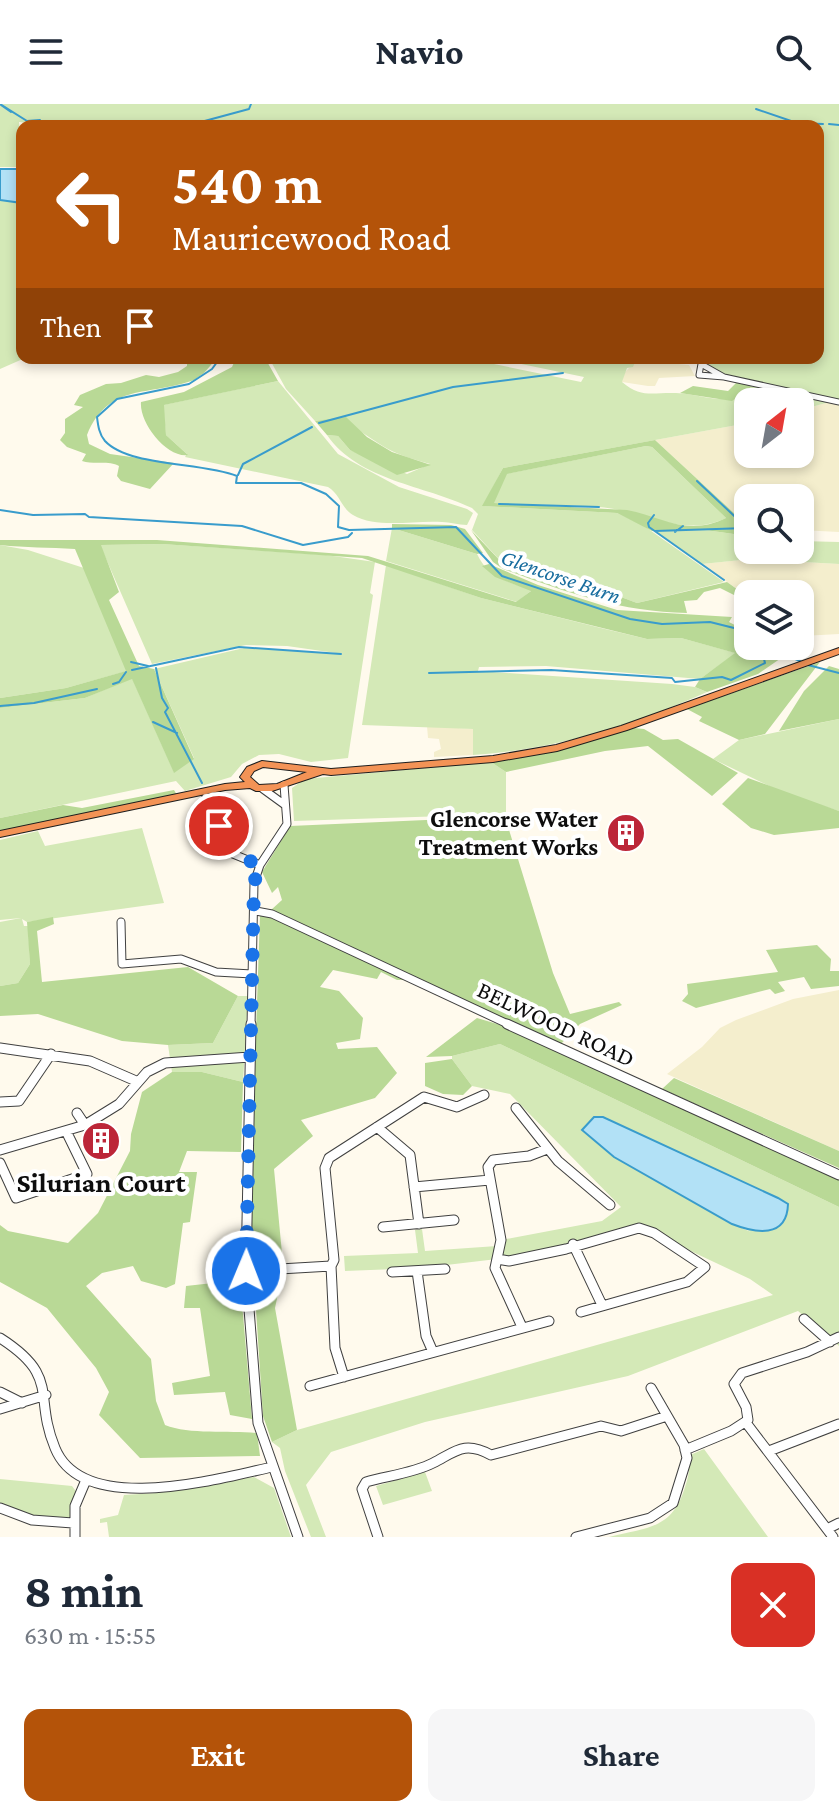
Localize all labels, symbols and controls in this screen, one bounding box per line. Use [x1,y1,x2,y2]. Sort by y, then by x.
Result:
icon: menu [24,30,68,74]
icon: search [771,30,815,74]
text: Navio [375,32,464,72]
icon: left [40,152,144,256]
text: 540 m [172,153,322,215]
text: Mauricewood Road [172,218,451,258]
icon: arrive [118,304,162,348]
text: Then [40,310,102,343]
north arrow [734,388,814,468]
map controls [734,388,814,660]
button: search [734,484,814,564]
water label: Glencorse Burn [498,544,624,609]
button: layers [734,580,814,660]
pin [185,792,253,860]
icon: arrive [197,804,241,848]
place label: Glencorse Water Treatment Works [418,805,598,860]
building icon: Glencorse Water Treatment Works [605,812,647,854]
street label: BELWOOD ROAD [473,975,639,1072]
building icon: Silurian Court [80,1120,122,1162]
place label: Silurian Court [16,1167,187,1198]
position arrow [204,1229,288,1313]
button: close [731,1563,815,1647]
text: 8 min [24,1564,143,1617]
text: 630 m · 15:55 [24,1621,156,1650]
button: Exit [24,1709,412,1801]
button: Share [428,1709,815,1801]

